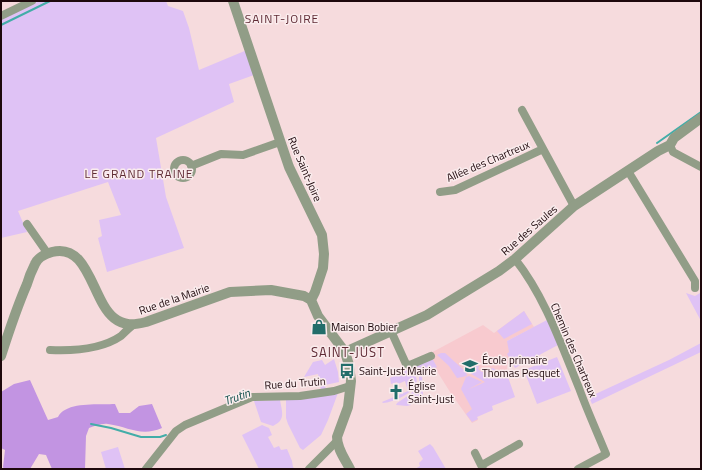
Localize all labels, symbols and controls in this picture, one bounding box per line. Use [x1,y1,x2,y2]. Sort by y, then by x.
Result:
district label: SAINT-JOIRE [245,9,319,28]
street label: Rue Saint-Joire [284,134,326,204]
street label: Allée des Chartreux [444,136,532,186]
district label: LE GRAND TRAINE [85,164,193,183]
street label: Rue des Saules [497,201,561,259]
street label: Rue de la Mairie [137,279,212,319]
street label: Chemin des Chartreux [547,300,601,400]
shop icon: Maison Bobier [310,318,328,336]
place label: Maison Bobier [331,319,398,335]
district label: SAINT-JUST [311,342,385,362]
place label: École primaire Thomas Pesquet [482,352,560,381]
school or university icon: École primaire Thomas Pesquet [461,357,479,375]
bus stop icon: Saint-Just Mairie [338,362,356,380]
place label: Saint-Just Mairie [359,363,437,379]
street label: Rue du Trutin [264,373,326,393]
place label: Église Saint-Just [408,378,454,407]
water label: Trutin [221,383,254,410]
church icon: Église Saint-Just [387,383,405,401]

